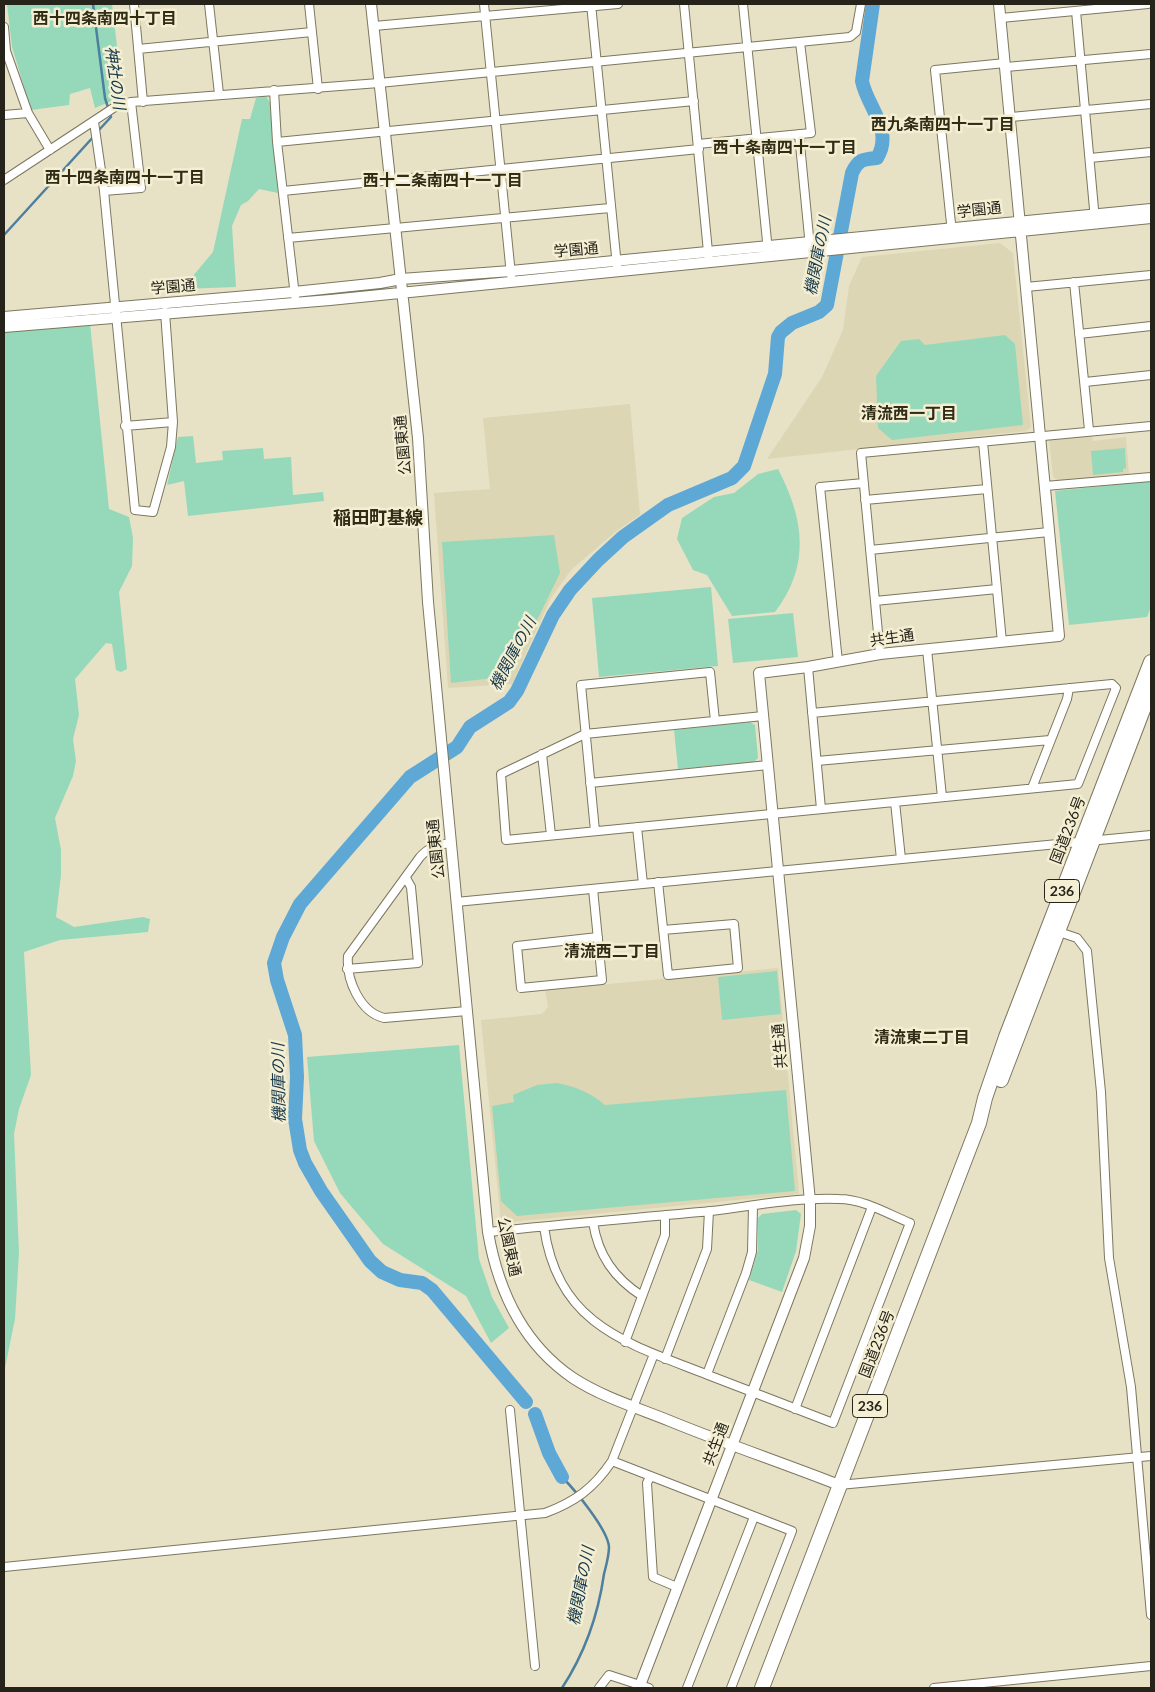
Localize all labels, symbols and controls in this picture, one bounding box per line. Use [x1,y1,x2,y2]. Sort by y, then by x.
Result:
district label: 西十四条南四十丁目 [33,9,177,29]
water label: 神社の川 [101,45,129,111]
district label: 西九条南四十一丁目 [871,115,1015,135]
district label: 西十条南四十一丁目 [713,138,857,158]
district label: 西十四条南四十一丁目 [45,168,205,188]
district label: 西十二条南四十一丁目 [363,171,523,191]
street label: 学園通 [956,199,1002,221]
water label: 機関庫の川 [801,215,835,297]
street label: 学園通 [553,239,599,261]
street label: 学園通 [150,276,196,298]
district label: 清流西一丁目 [861,404,957,424]
street label: 公園東通 [391,414,415,476]
district label: 稲田町基線 [333,507,423,529]
water label: 機関庫の川 [486,614,540,694]
street label: 共生通 [868,626,916,650]
street label: 国道236号 [1047,794,1089,866]
street label: 公園東通 [424,818,448,880]
road number: 236 [1044,879,1080,902]
district label: 清流西二丁目 [564,942,660,962]
street label: 共生通 [769,1023,791,1069]
district label: 清流東二丁目 [874,1028,970,1048]
water label: 機関庫の川 [269,1043,289,1123]
street label: 公園東通 [494,1216,524,1278]
street label: 国道236号 [856,1308,898,1380]
road number: 236 [852,1394,888,1418]
street label: 共生通 [700,1420,732,1468]
water label: 機関庫の川 [564,1545,598,1627]

